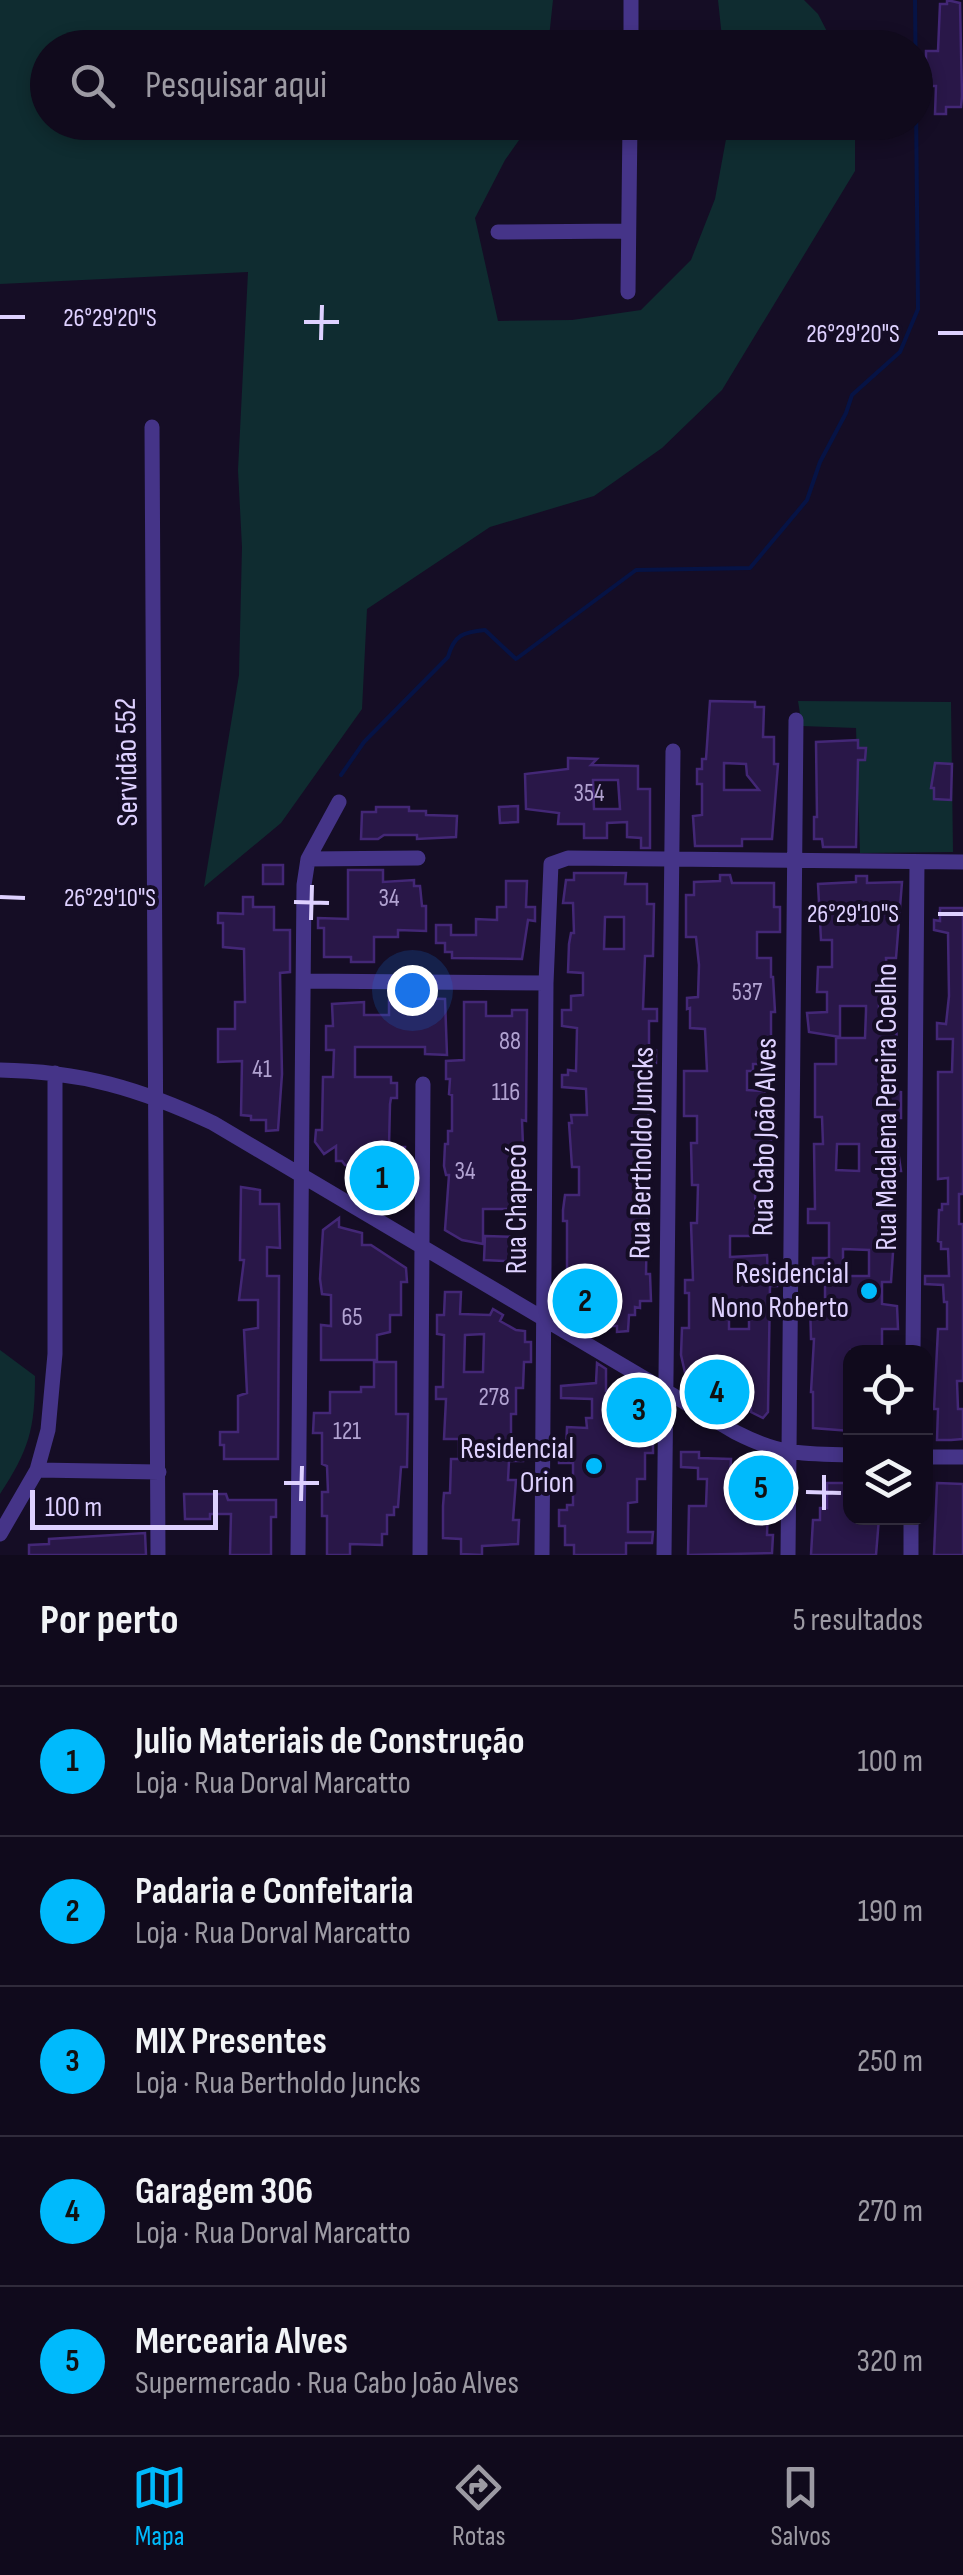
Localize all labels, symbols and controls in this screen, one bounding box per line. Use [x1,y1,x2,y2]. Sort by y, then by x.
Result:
search box [30,30,933,140]
icon: search [65,58,120,113]
text: Pesquisar aqui [145,63,327,108]
text: 26°29'20"S [63,303,157,334]
text: 26°29'20"S [806,319,900,350]
street label: Servidão 552 [108,697,146,827]
house number: 354 [573,778,605,809]
text: 26°29'10"S [64,883,156,914]
house number: 34 [379,883,399,914]
text: 26°29'10"S [807,899,899,930]
street label: Rua Madalena Pereira Coelho [869,963,905,1251]
your location [387,965,438,1016]
house number: 537 [732,977,762,1008]
house number: 88 [499,1026,521,1057]
street label: Rua Cabo João Alves [745,1038,785,1236]
street label: Rua Bertholdo Juncks [622,1047,662,1259]
house number: 41 [252,1054,272,1085]
house number: 116 [492,1077,520,1108]
pin: 1 [350,1140,414,1216]
street label: Rua Chapecó [499,1144,535,1274]
house number: 34 [455,1156,475,1187]
place label: Residencial Nono Roberto [710,1256,849,1326]
pin: 2 [552,1264,618,1338]
marker: Residencial Nono Roberto [858,1280,880,1302]
house number: 65 [342,1302,362,1333]
map controls [843,1345,933,1525]
button: locate [843,1345,933,1435]
pin: 4 [684,1354,750,1430]
pin: 3 [606,1372,672,1448]
house number: 278 [478,1382,510,1413]
house number: 121 [333,1416,361,1447]
place label: Residencial Orion [460,1431,574,1501]
button: layers [843,1435,933,1525]
pin: 5 [728,1450,794,1526]
marker: Residencial Orion [583,1455,605,1477]
scale bar [30,1485,218,1530]
text: 100 m [45,1491,102,1524]
text: Por perto [40,1595,179,1646]
text: 5 resultados [793,1601,923,1640]
text: Julio Materiais de Construção [135,1719,525,1764]
text: 1 [66,1742,79,1781]
text: 100 m [858,1742,923,1781]
text: Loja · Rua Dorval Marcatto [135,1764,411,1803]
text: Padaria e Confeitaria [135,1869,413,1914]
text: 2 [65,1892,80,1931]
text: 190 m [858,1892,923,1931]
text: Loja · Rua Dorval Marcatto [135,1914,411,1953]
text: MIX Presentes [135,2019,327,2064]
text: 3 [65,2042,80,2081]
text: 250 m [857,2042,923,2081]
text: Loja · Rua Bertholdo Juncks [135,2064,421,2103]
text: Garagem 306 [135,2169,313,2214]
text: 4 [65,2192,80,2231]
text: 270 m [857,2192,923,2231]
text: Loja · Rua Dorval Marcatto [135,2214,411,2253]
text: Mercearia Alves [135,2319,348,2364]
text: 5 [65,2342,80,2381]
text: 320 m [856,2342,923,2381]
text: Supermercado · Rua Cabo João Alves [135,2364,519,2403]
tab: Mapa [132,2460,187,2553]
tab: Rotas [451,2460,506,2553]
tab: Salvos [771,2460,831,2553]

